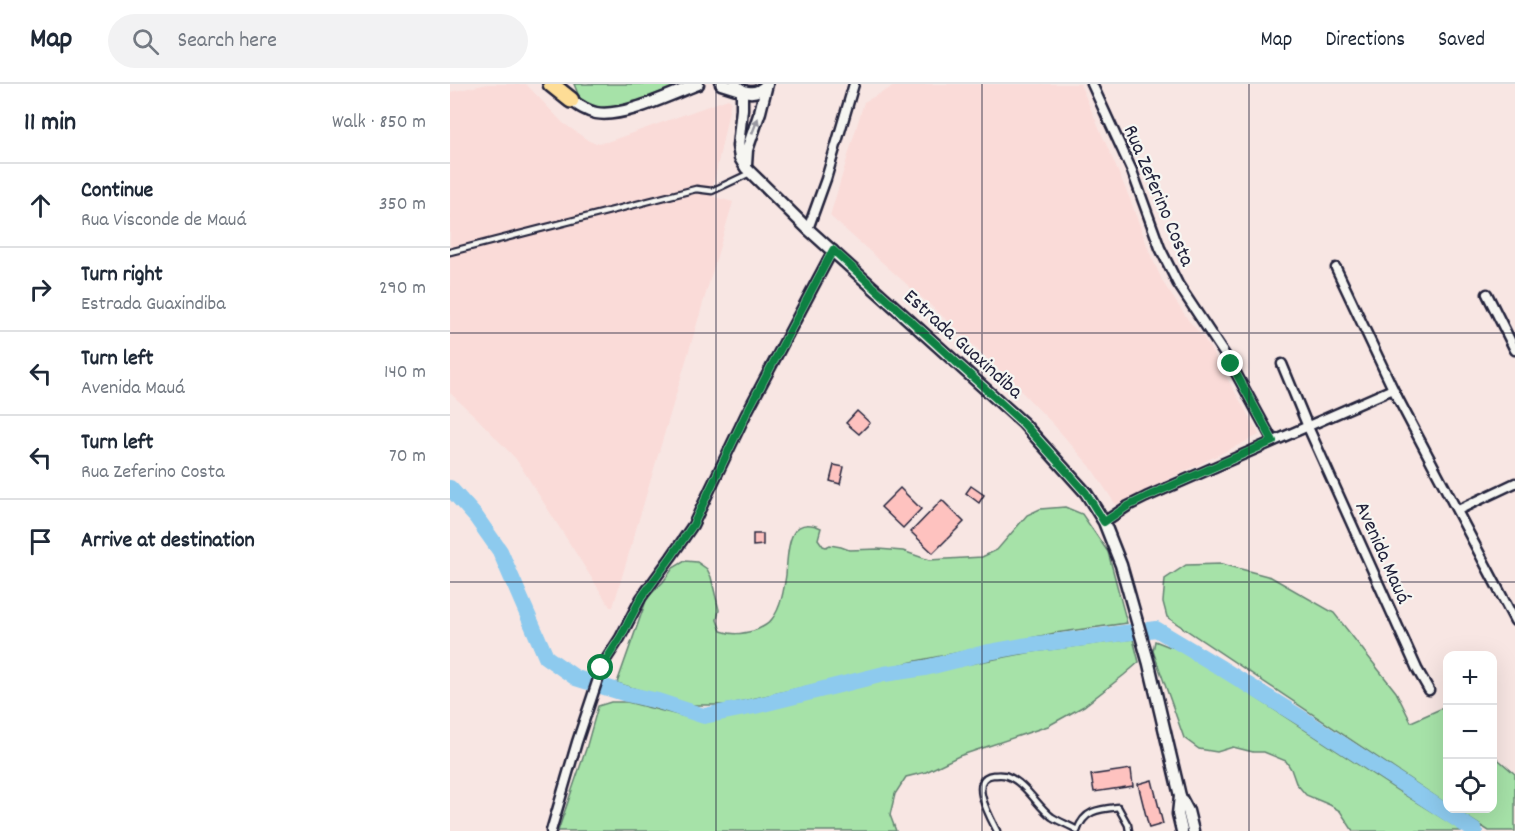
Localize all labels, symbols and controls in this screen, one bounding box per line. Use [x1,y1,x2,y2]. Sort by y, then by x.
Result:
search box [108,14,528,68]
text: Map [30,21,72,61]
icon: search [129,25,162,58]
text: Search here [177,26,277,57]
text: Map [1261,26,1292,56]
text: Directions [1325,26,1405,56]
text: Saved [1438,26,1485,56]
text: 11 min [24,105,76,142]
text: Walk · 850 m [332,109,426,137]
one-way arrow [751,117,760,135]
street label: Rua Zeferino Costa [1114,121,1201,272]
text: Continue [81,176,153,207]
icon: ahead [24,189,57,222]
text: 350 m [379,191,426,219]
text: Rua Visconde de Mauá [81,207,246,235]
text: Turn right [81,260,163,291]
icon: right [24,273,57,306]
text: 290 m [379,275,426,303]
street label: Estrada Guaxindiba [896,283,1029,408]
text: Estrada Guaxindiba [81,291,226,319]
text: Turn left [81,344,153,375]
route end [1217,350,1243,376]
icon: left [24,357,57,390]
text: 140 m [384,359,426,387]
text: Avenida Mauá [81,375,185,403]
text: Turn left [81,428,153,459]
icon: left [24,441,57,474]
text: 70 m [389,443,426,471]
text: Rua Zeferino Costa [81,459,225,487]
street label: Avenida Mauá [1345,497,1417,610]
icon: arrive [24,525,57,558]
text: Arrive at destination [81,526,255,557]
map controls [1443,651,1497,813]
button: + [1443,651,1497,705]
route start [587,654,613,680]
button: − [1443,705,1497,759]
button: locate [1443,759,1497,813]

